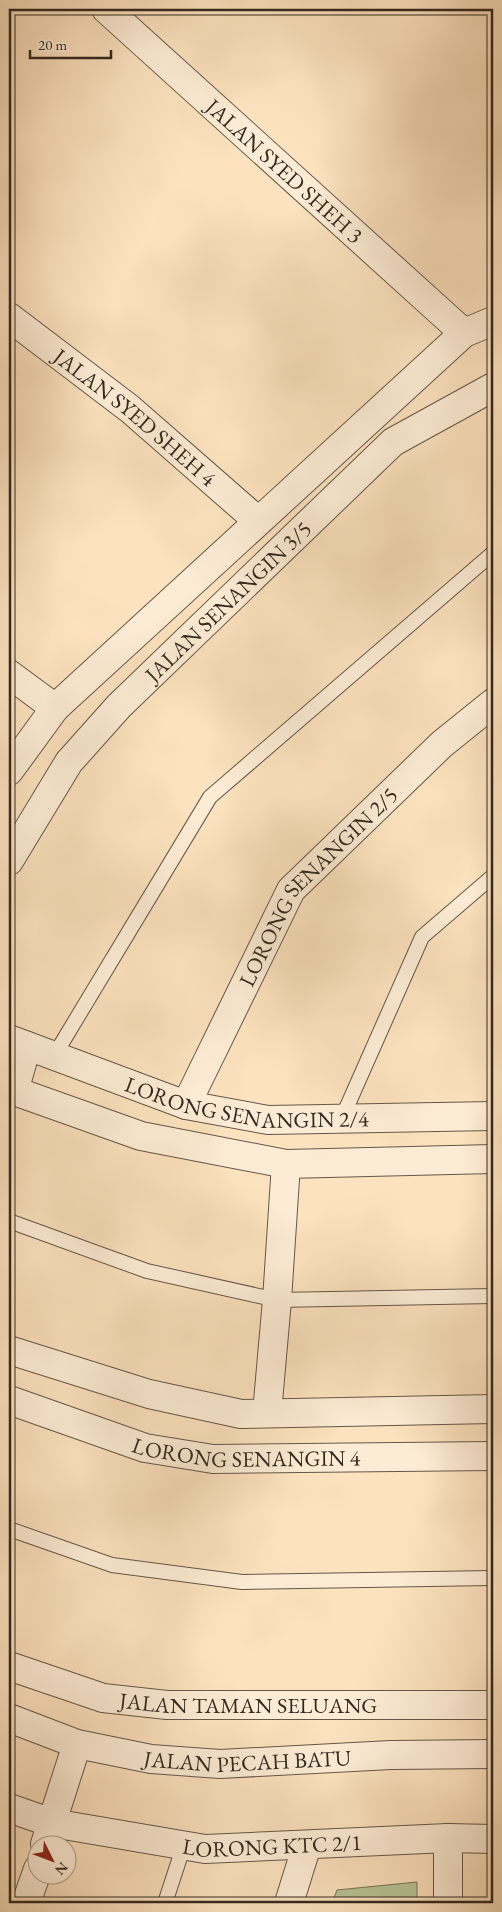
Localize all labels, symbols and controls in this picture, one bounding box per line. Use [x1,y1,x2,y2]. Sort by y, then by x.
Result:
scale bar [30,28,111,60]
text: 20 m [38,35,67,54]
street label: JALAN SYED SHEH 3 [198,91,369,250]
street label: JALAN SYED SHEH 4 [46,341,222,493]
street label: JALAN SENANGIN 3/5 [137,514,318,690]
street label: LORONG SENANGIN 2/5 [232,781,404,991]
street label: LORONG SENANGIN 2/4 [121,1070,369,1135]
street label: LORONG SENANGIN 4 [128,1431,361,1474]
street label: JALAN TAMAN SELUANG [116,1686,377,1720]
street label: JALAN PECAH BATU [139,1743,353,1779]
street label: LORONG KTC 2/1 [180,1828,362,1865]
north arrow [28,1834,78,1884]
text: N [51,1858,72,1879]

